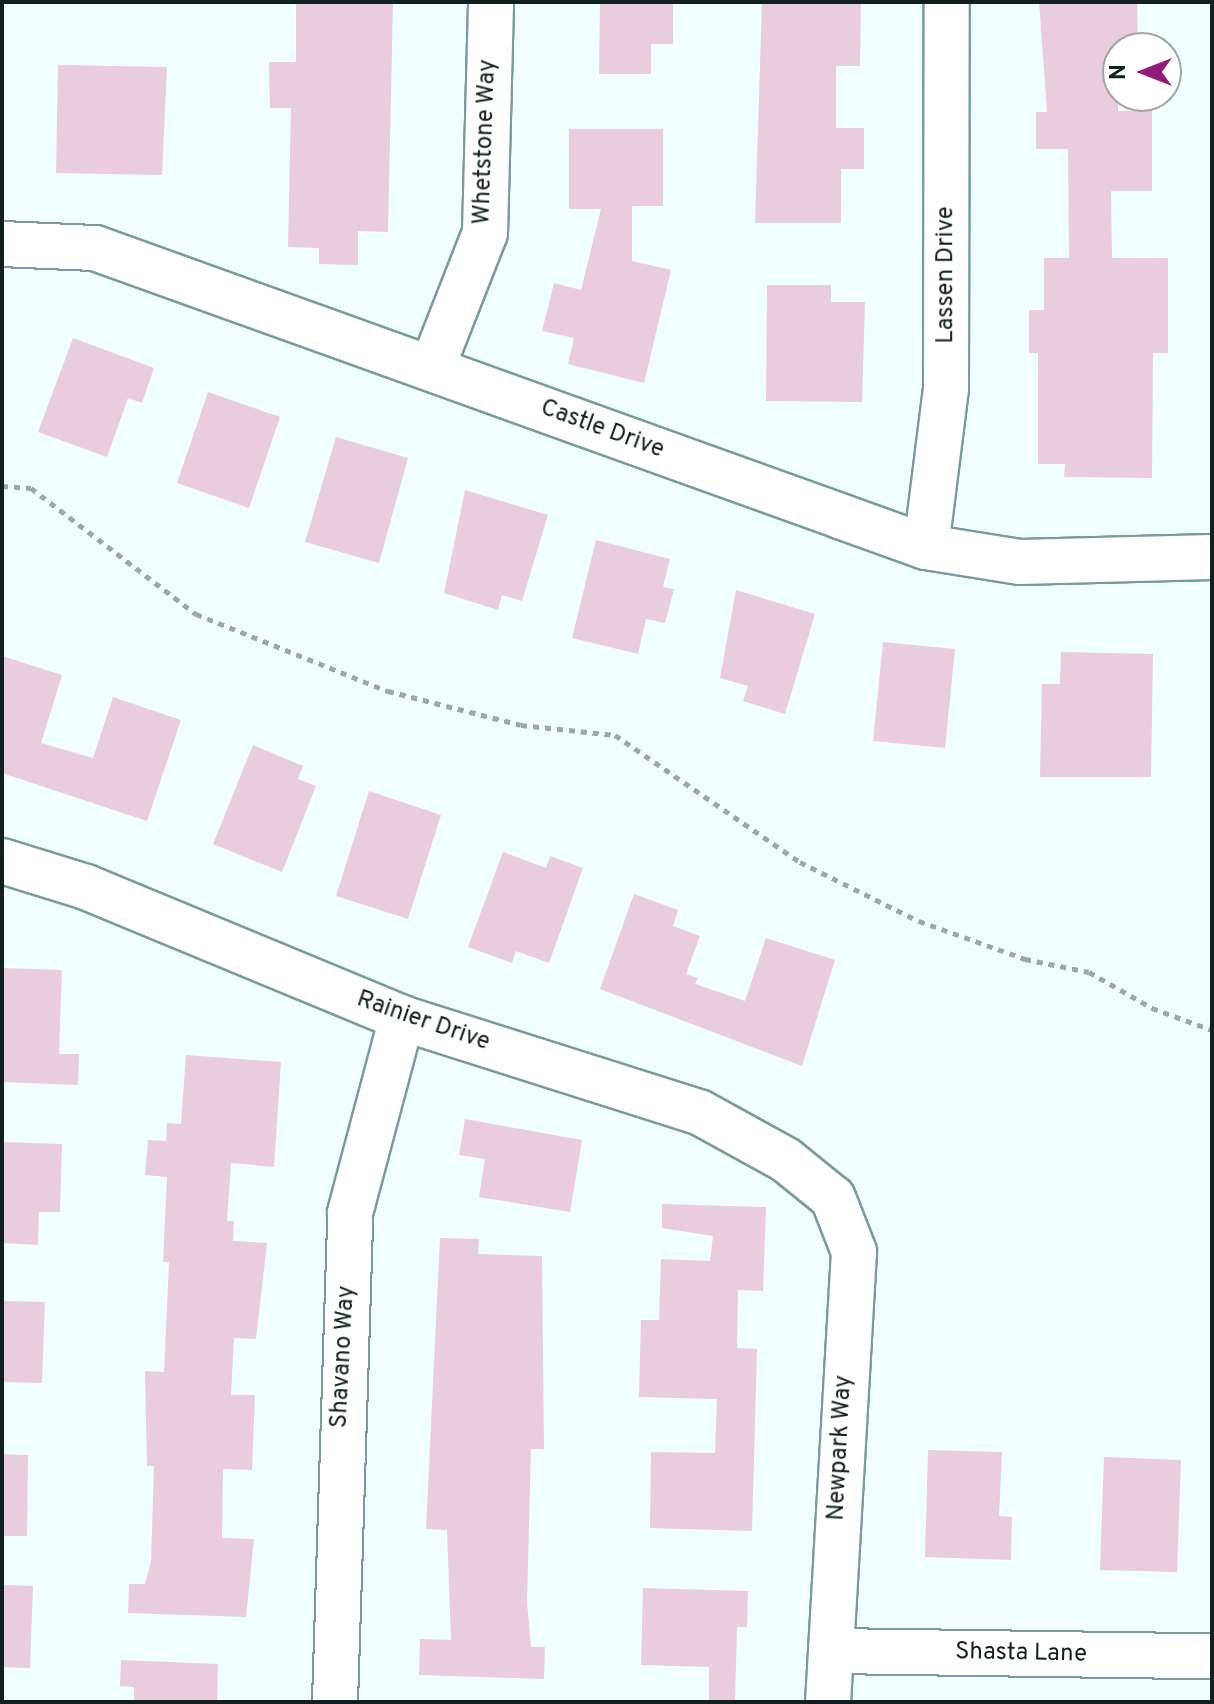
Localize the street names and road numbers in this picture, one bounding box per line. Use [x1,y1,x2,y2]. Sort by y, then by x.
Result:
street label: Whetstone Way [469,59,503,225]
street label: Lassen Drive [933,206,961,344]
street label: Castle Drive [536,394,668,466]
street label: Rainier Drive [353,986,493,1058]
street label: Shavano Way [326,1285,362,1429]
street label: Newpark Way [823,1374,859,1522]
street label: Shasta Lane [955,1638,1087,1670]

